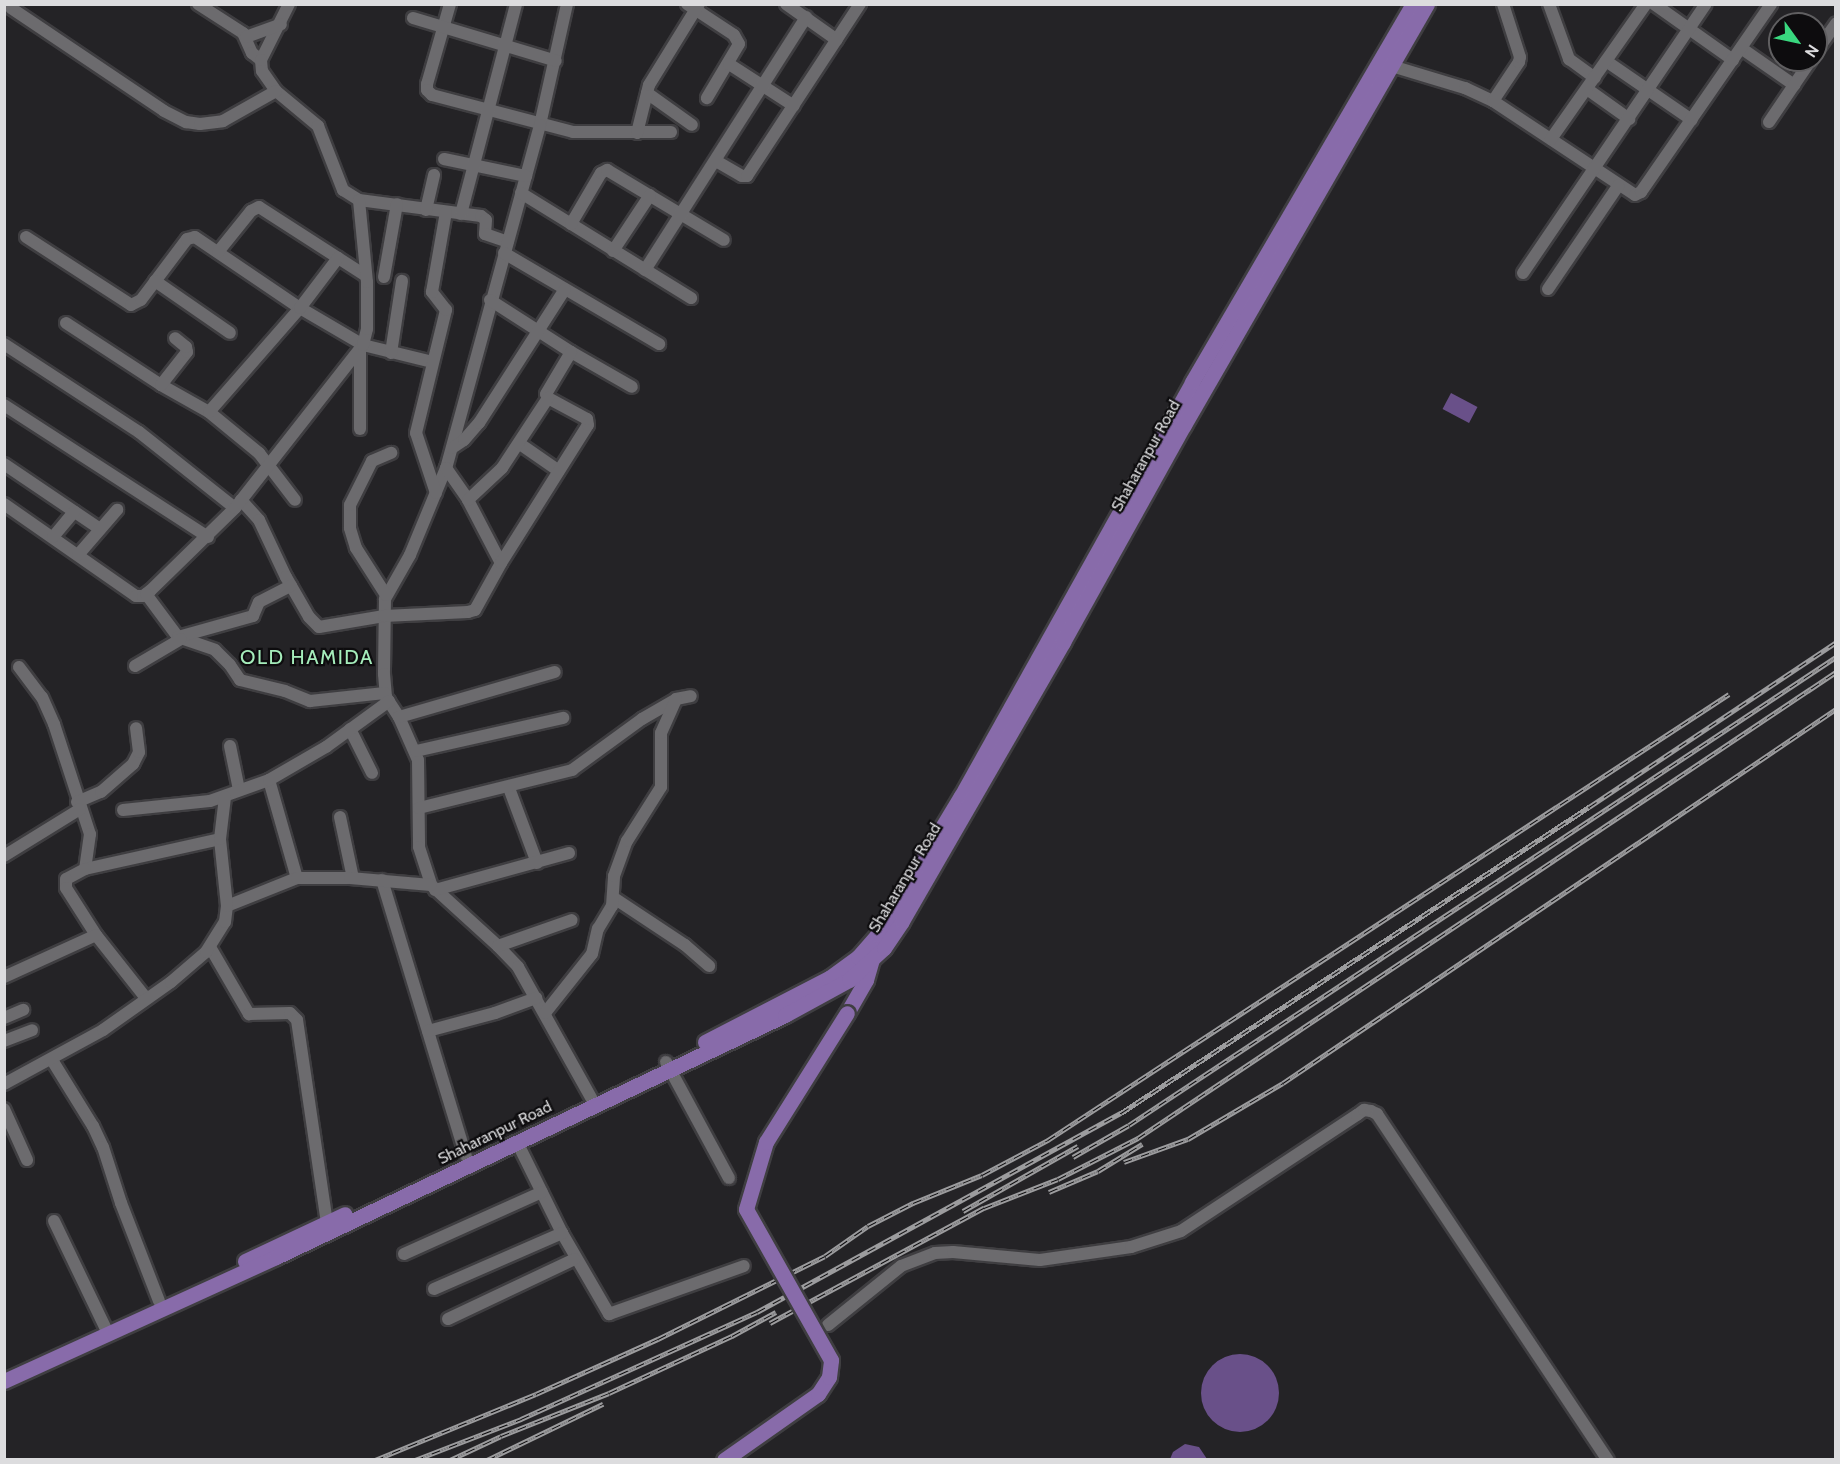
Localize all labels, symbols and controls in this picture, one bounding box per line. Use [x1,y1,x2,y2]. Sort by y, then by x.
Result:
north arrow [1768,12,1828,72]
text: N [1801,41,1823,61]
street label: Shaharanpur Road [1108,397,1184,515]
district label: OLD HAMIDA [240,645,374,669]
street label: Shaharanpur Road [865,820,945,936]
street label: Shaharanpur Road [435,1097,555,1169]

